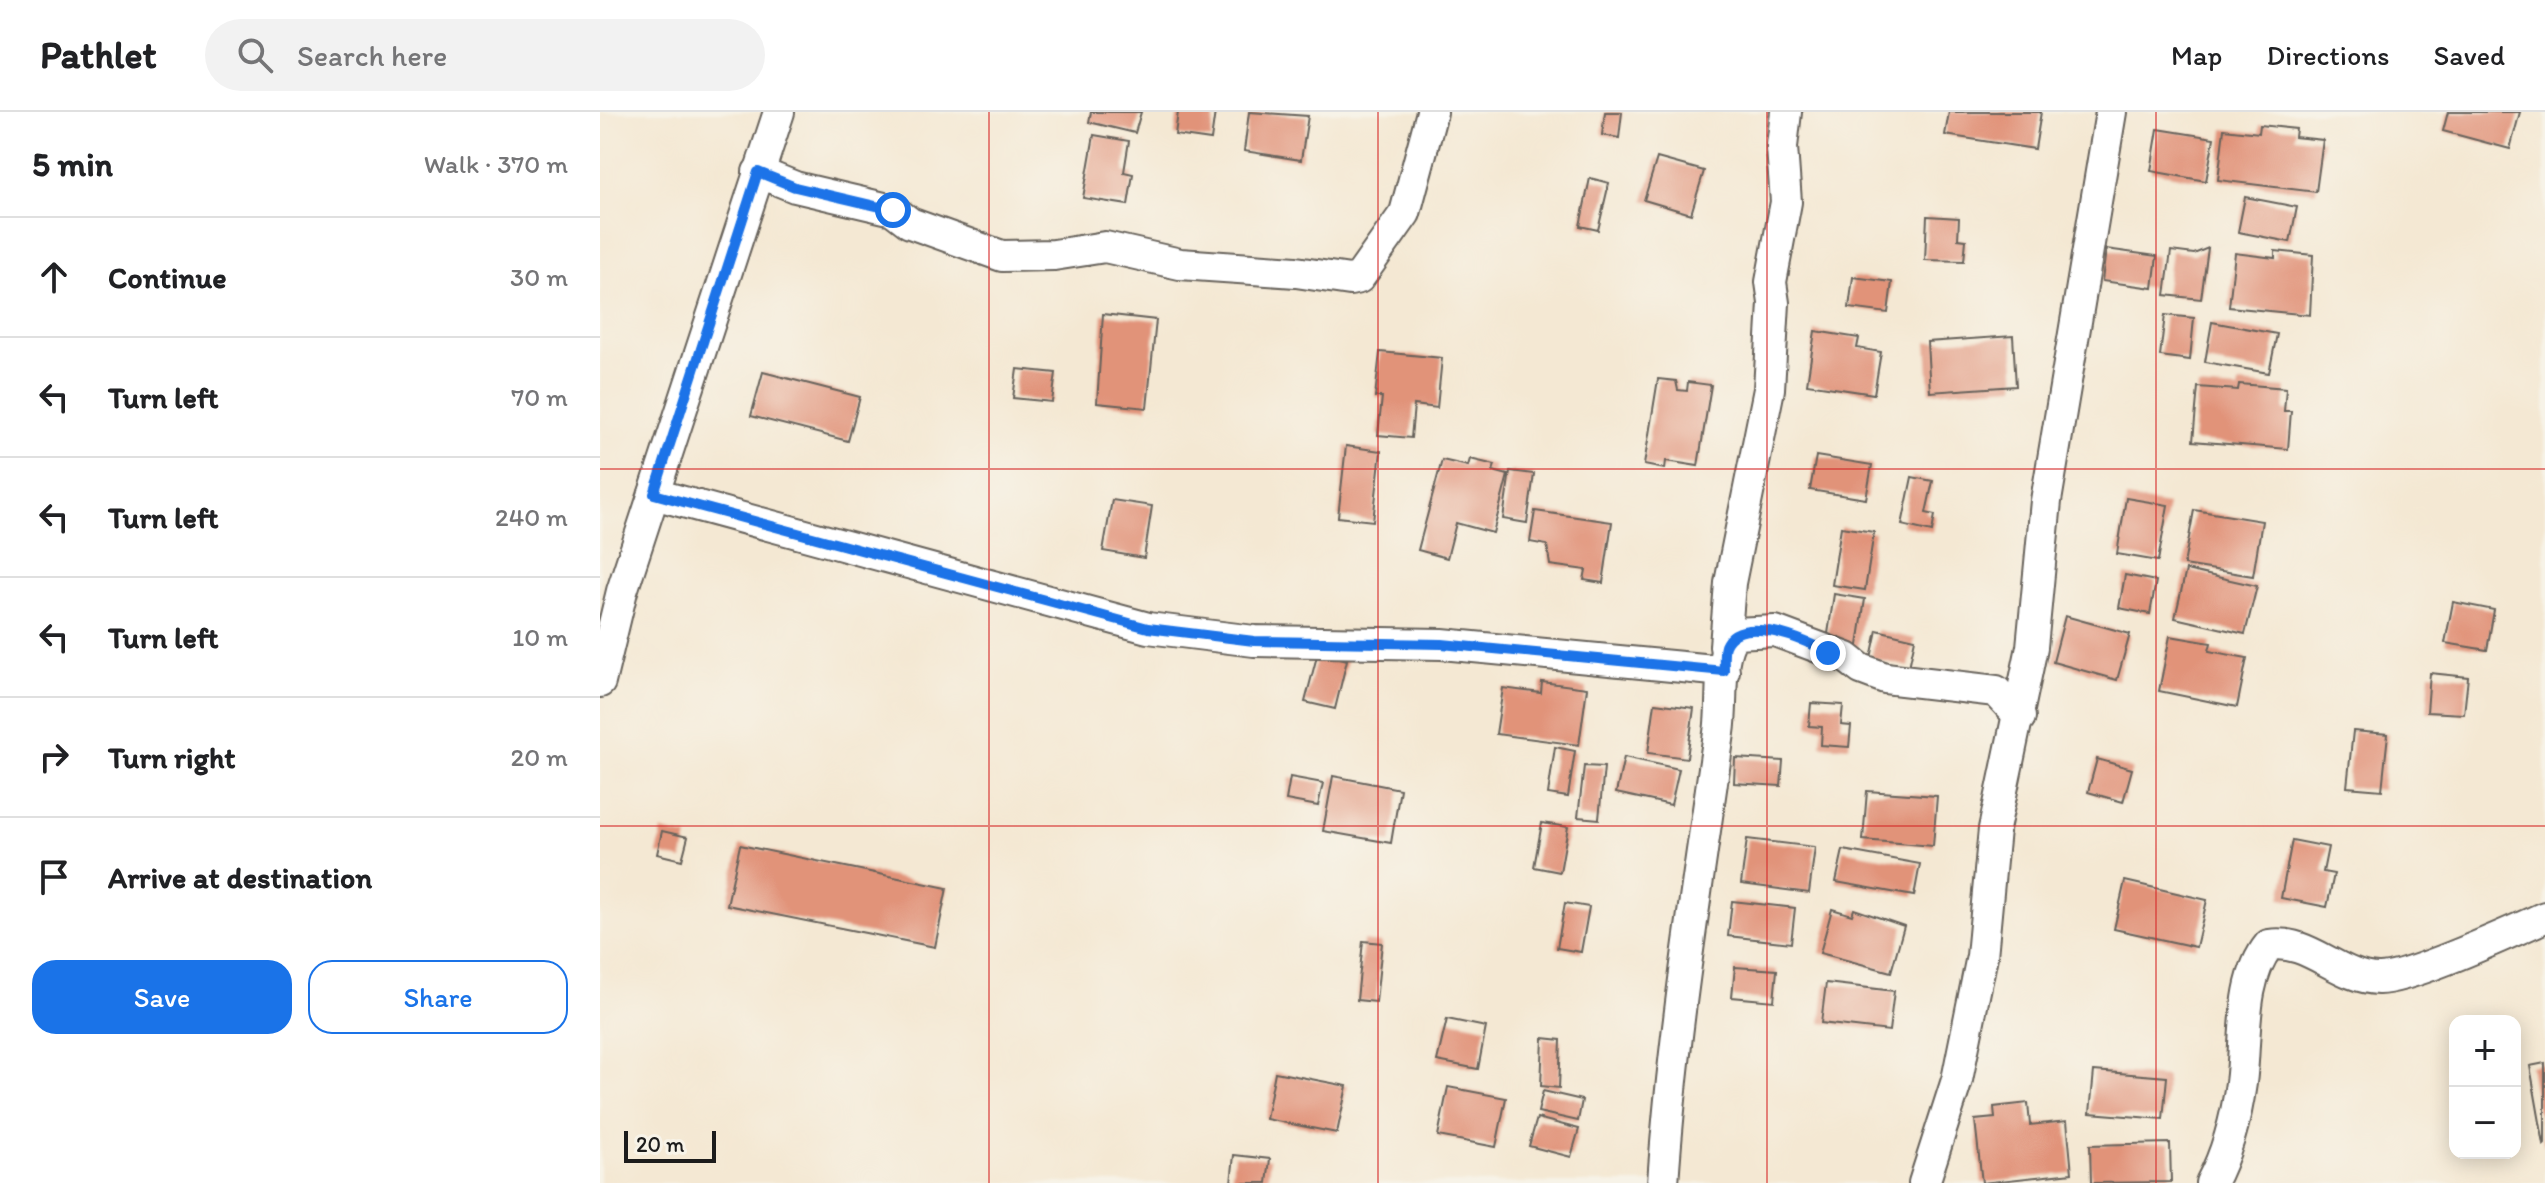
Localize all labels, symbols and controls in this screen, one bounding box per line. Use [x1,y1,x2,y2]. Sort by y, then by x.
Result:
search box [205,19,765,91]
text: Pathlet [40,32,157,78]
icon: search [233,33,277,77]
text: Search here [297,37,447,74]
text: Map [2171,38,2222,72]
text: Directions [2266,38,2390,72]
text: Saved [2434,38,2505,72]
text: 5 min [32,144,113,185]
text: Walk · 370 m [424,148,568,180]
route start [875,192,911,228]
icon: ahead [32,255,76,299]
text: Continue [108,259,227,296]
text: 30 m [510,261,568,293]
icon: left [32,375,76,419]
text: Turn left [108,379,219,416]
text: 70 m [511,381,568,413]
icon: left [32,495,76,539]
text: Turn left [108,499,219,536]
text: 240 m [495,501,568,533]
icon: left [32,615,76,659]
text: Turn left [108,619,219,656]
text: 10 m [512,621,568,653]
route end [1810,635,1846,671]
icon: right [32,735,76,779]
text: Turn right [108,739,236,776]
text: 20 m [511,741,568,773]
icon: arrive [32,855,76,899]
text: Arrive at destination [108,859,372,896]
button: Save [32,960,292,1034]
button: Share [308,960,568,1034]
map controls [2449,1015,2521,1159]
button: + [2449,1015,2521,1087]
button: − [2449,1087,2521,1159]
scale bar [624,1127,716,1163]
text: 20 m [636,1131,685,1158]

